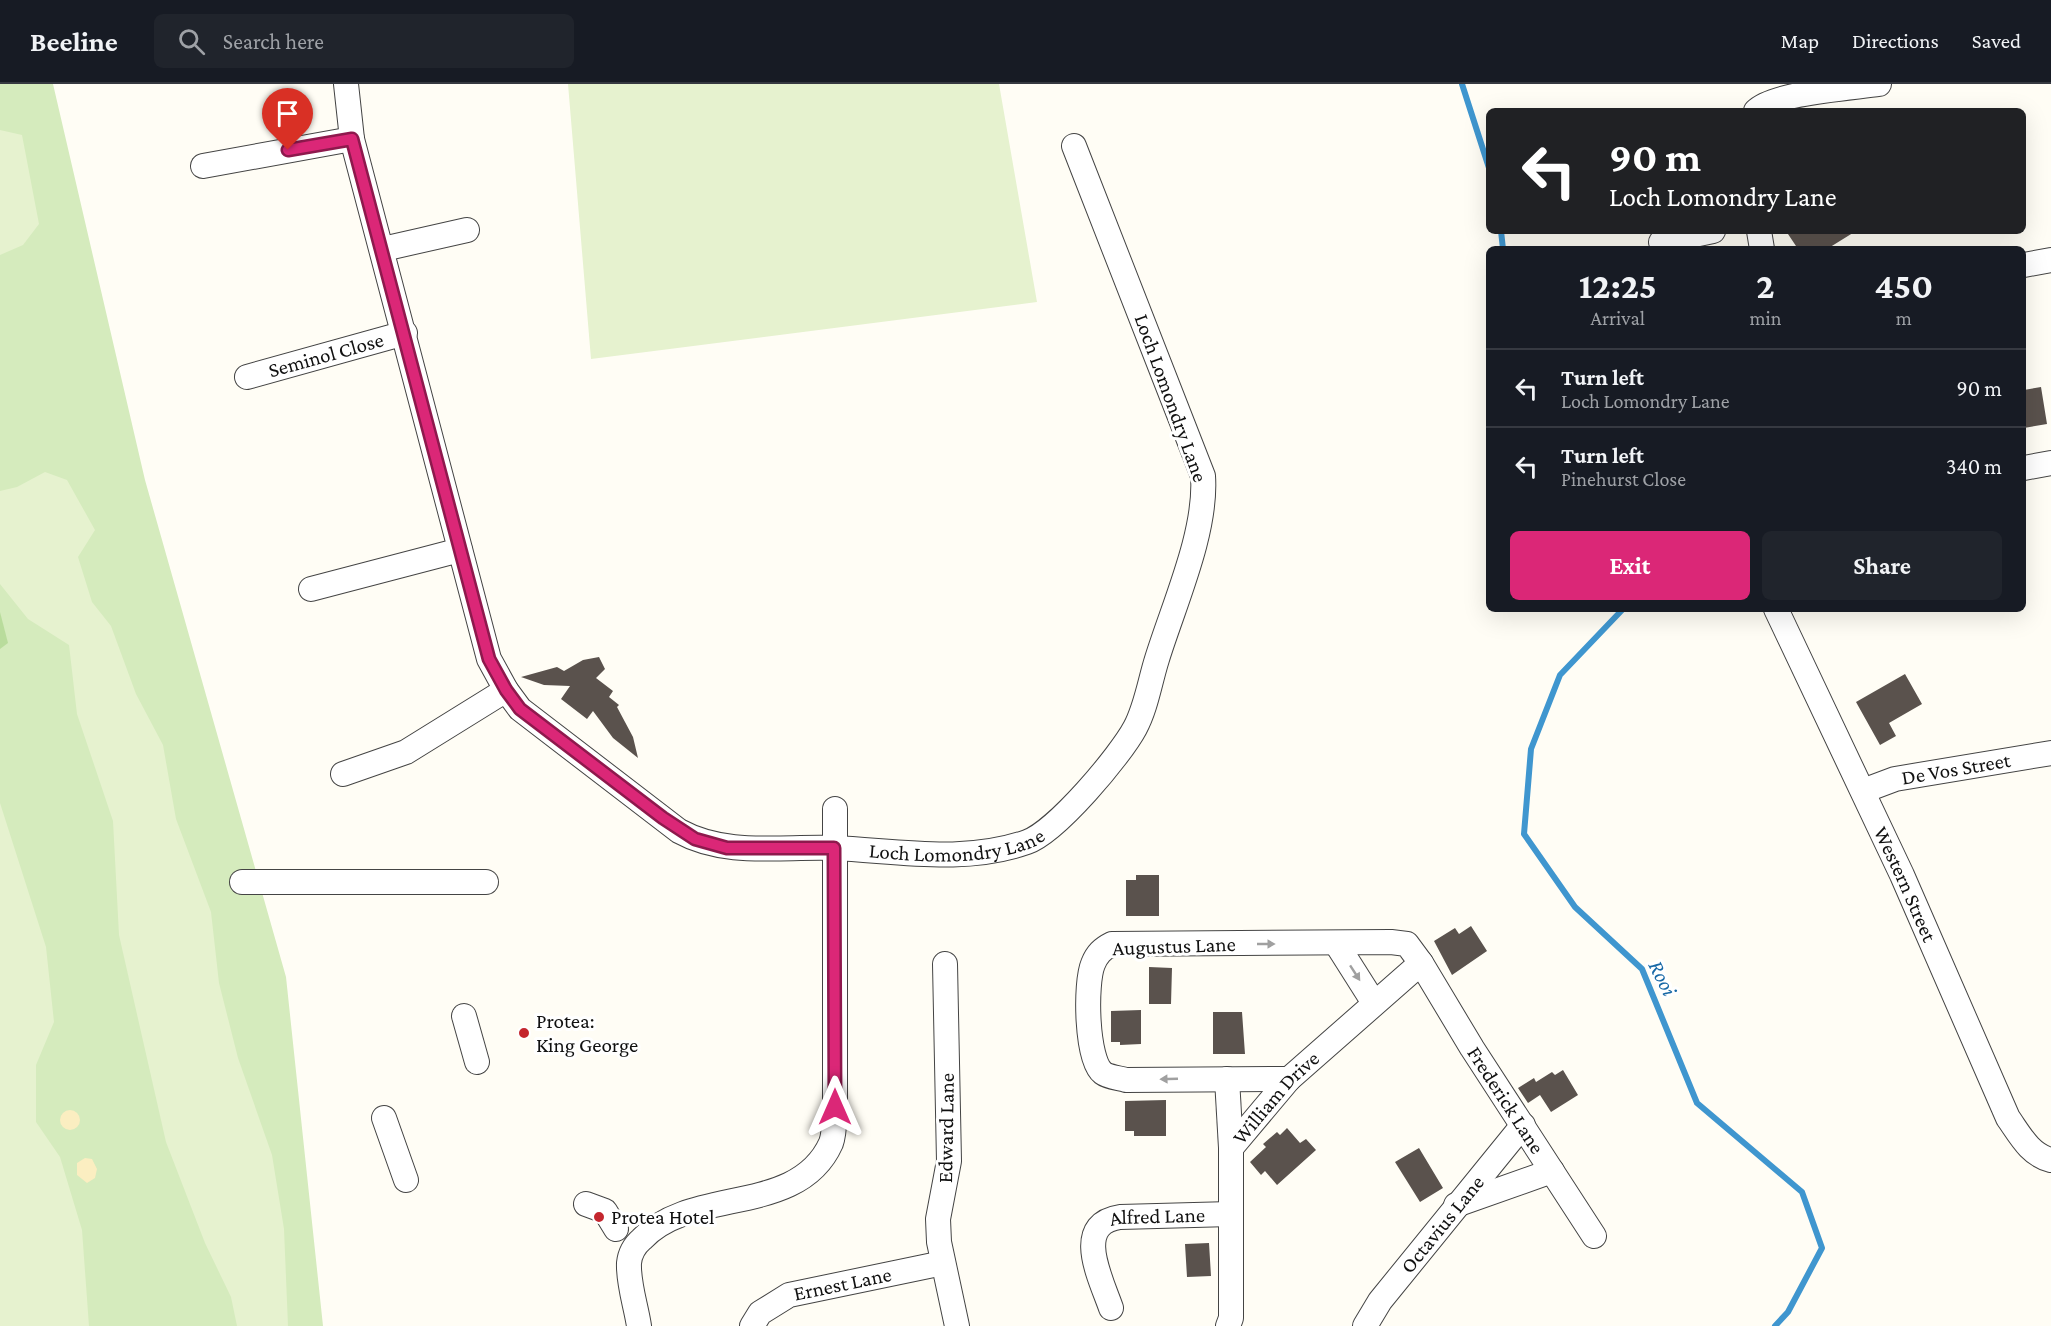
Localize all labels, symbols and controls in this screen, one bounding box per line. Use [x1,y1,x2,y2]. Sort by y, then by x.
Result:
search box [154,14,574,68]
icon: search [175,25,208,58]
text: Beeline [30,26,118,57]
text: Search here [223,29,324,54]
text: Map [1781,29,1819,53]
text: Directions [1852,29,1939,53]
text: Saved [1972,29,2021,53]
pin [262,88,313,150]
icon: arrive [271,97,304,130]
icon: left [1510,132,1588,210]
text: 90 m [1609,133,1701,180]
text: Loch Lomondry Lane [1609,182,1837,212]
text: 12:25 [1579,266,1657,306]
text: 2 [1756,266,1775,306]
text: 450 [1874,266,1933,306]
text: Arrival [1591,307,1645,329]
text: min [1750,307,1782,329]
text: m [1896,307,1912,329]
street label: Loch Lomondry Lane [1129,311,1213,485]
street label: Seminol Close [266,328,386,382]
text: Turn left [1561,365,1644,390]
icon: left [1510,372,1543,405]
text: 90 m [1957,376,2002,401]
text: Loch Lomondry Lane [1561,390,1730,412]
text: Turn left [1561,443,1644,468]
icon: left [1510,450,1543,483]
text: 340 m [1946,454,2002,479]
text: Pinehurst Close [1561,468,1686,490]
button: Exit [1510,531,1750,600]
button: Share [1762,531,2002,600]
street label: De Vos Street [1900,748,2013,790]
street label: Loch Lomondry Lane [868,823,1049,867]
street label: Western Street [1869,823,1942,946]
street label: Augustus Lane [1112,932,1236,960]
one-way arrow [1257,939,1276,948]
water label: Rooi [1644,956,1682,1000]
one-way arrow [1349,965,1360,981]
place label: Protea: King George [536,1009,638,1057]
marker: Protea: King George [517,1026,531,1040]
street label: Frederick Lane [1462,1042,1549,1158]
street label: William Drive [1227,1046,1324,1149]
street label: Edward Lane [933,1073,959,1183]
one-way arrow [1159,1074,1178,1083]
position arrow [803,1075,867,1139]
street label: Octavius Lane [1396,1171,1489,1278]
street label: Alfred Lane [1107,1203,1205,1231]
place label: Protea Hotel [611,1205,714,1229]
marker: Protea Hotel [592,1210,606,1224]
street label: Ernest Lane [791,1262,893,1306]

